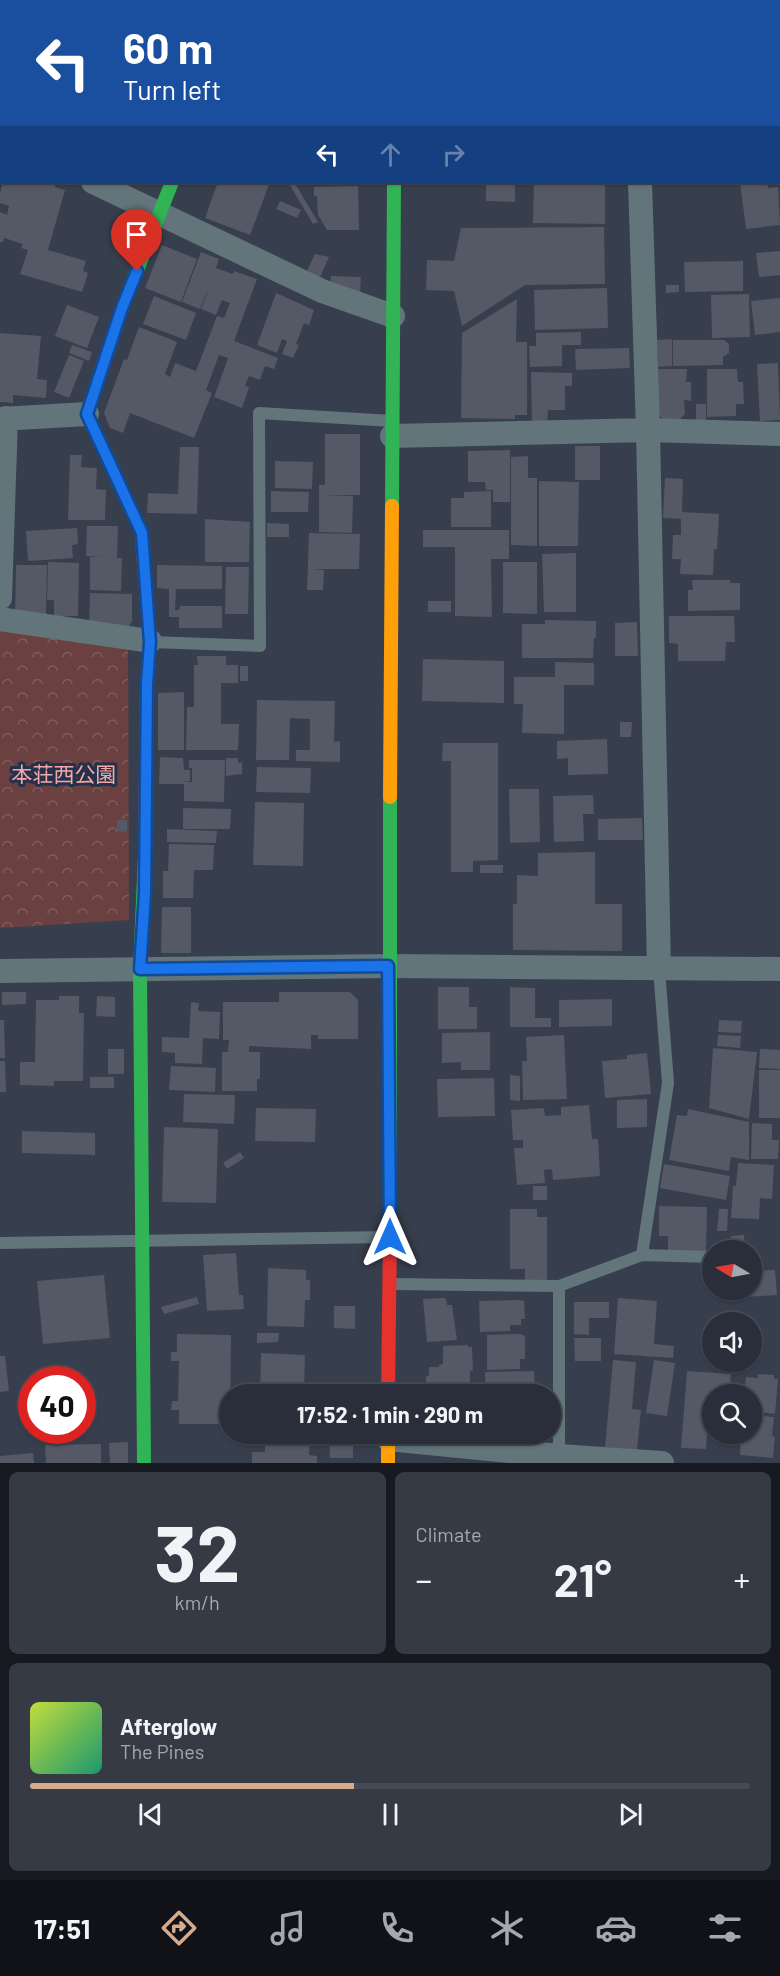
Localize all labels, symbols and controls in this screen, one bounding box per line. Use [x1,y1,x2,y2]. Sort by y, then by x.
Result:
text: 60 m [123,22,213,72]
icon: left [24,24,102,102]
text: Turn left [123,73,221,105]
icon: left [311,138,344,171]
icon: ahead [374,138,407,171]
icon: right [437,138,470,171]
pin [111,209,162,271]
icon: arrive [120,218,153,251]
park label: 本荘西公園 [12,761,117,786]
position arrow [358,1205,422,1269]
north arrow [702,1240,762,1300]
map controls [702,1240,762,1444]
button: sound [702,1312,762,1372]
speed limit sign: 40 [18,1366,96,1444]
button: search [702,1384,762,1444]
text: 17:52 · 1 min · 290 m [297,1401,483,1427]
text: 32 [154,1504,240,1598]
text: Climate [416,1522,482,1546]
text: 21° [554,1552,612,1606]
text: − [416,1559,432,1599]
text: + [734,1559,750,1599]
text: km/h [175,1590,220,1614]
text: Afterglow [120,1713,217,1739]
text: The Pines [120,1739,204,1763]
icon: previous [134,1798,167,1831]
icon: pause [374,1798,407,1831]
icon: next [614,1798,647,1831]
icon: directions [158,1907,200,1949]
icon: music [267,1907,309,1949]
icon: phone [376,1907,418,1949]
icon: climate [486,1907,528,1949]
icon: car [595,1907,637,1949]
icon: filters [704,1907,746,1949]
text: 17:51 [34,1912,90,1944]

